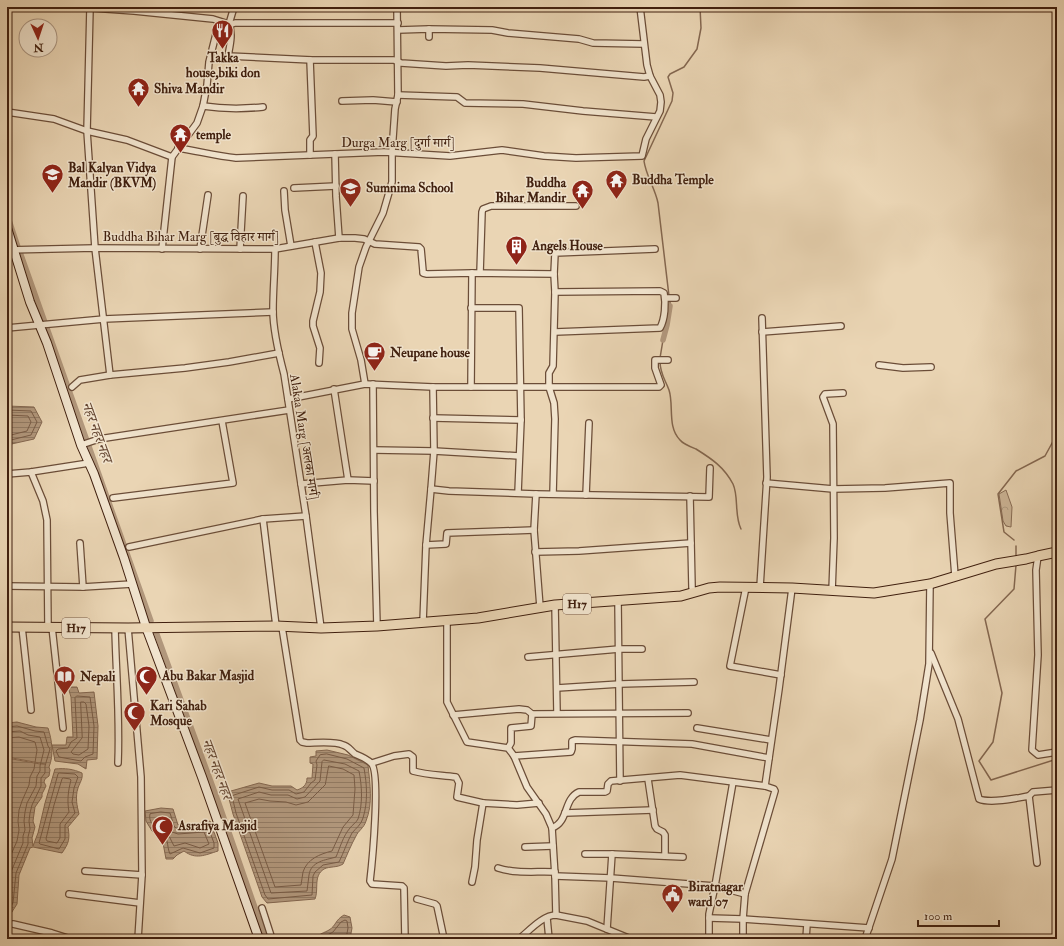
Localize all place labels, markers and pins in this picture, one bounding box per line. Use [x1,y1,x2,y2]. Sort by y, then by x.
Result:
restaurant icon: Takka house,biki don [210,17,236,50]
place label: Takka house,biki don [186,50,260,81]
temple icon: Shiva Mandir [125,76,151,109]
place label: Shiva Mandir [154,81,225,97]
temple icon: temple [167,122,193,155]
place label: temple [196,127,231,144]
place label: Bal Kalyan Vidya Mandir (BKVM) [67,160,157,191]
school or university icon: Bal Kalyan Vidya Mandir (BKVM) [39,162,65,195]
temple icon: Buddha Temple [604,167,630,200]
place label: Buddha Temple [632,172,714,189]
school or university icon: Sumnima School [338,175,364,208]
place label: Buddha Bihar Mandir [495,175,567,206]
temple icon: Buddha Bihar Mandir [569,177,595,210]
place label: Sumnima School [366,180,454,196]
building icon: Angels House [504,233,530,266]
place label: Angels House [531,238,603,255]
cafe icon: Neupane house [361,340,387,373]
place label: Neupane house [389,345,471,362]
mosque icon: Abu Bakar Masjid [134,663,160,696]
library icon: Nepali [51,664,77,697]
place label: Abu Bakar Masjid [161,668,255,684]
place label: Nepali [79,669,116,686]
place label: Kari Sahab Mosque [149,698,207,730]
mosque icon: Kari Sahab Mosque [122,700,148,733]
mosque icon: Asrafiya Masjid [149,813,175,846]
place label: Asrafiya Masjid [177,818,258,835]
place label: Biratnagar ward 07 [687,879,744,910]
public building icon: Biratnagar ward 07 [660,881,686,914]

